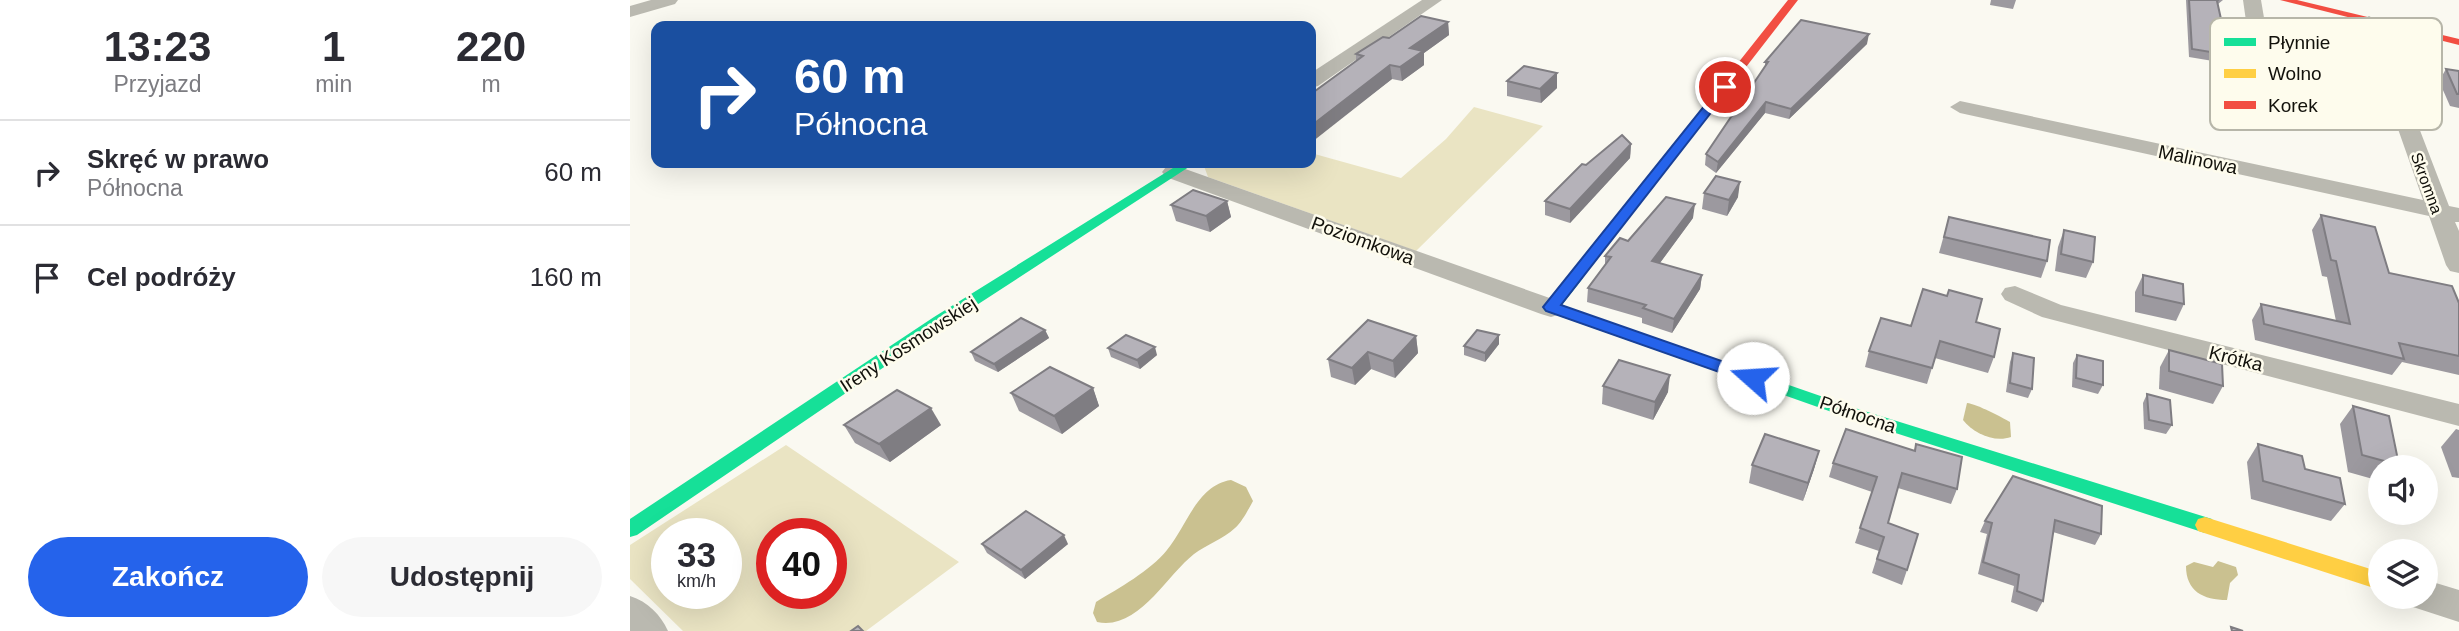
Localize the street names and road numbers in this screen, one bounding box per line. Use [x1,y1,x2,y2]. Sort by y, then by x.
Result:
street label: Malinowa [2156,141,2240,178]
street label: Skromna [2408,150,2445,216]
street label: Poziomkowa [1309,212,1417,269]
street label: Ireny Kosmowskiej [836,292,980,396]
street label: Krótka [2207,342,2265,375]
street label: Północna [1817,392,1899,437]

